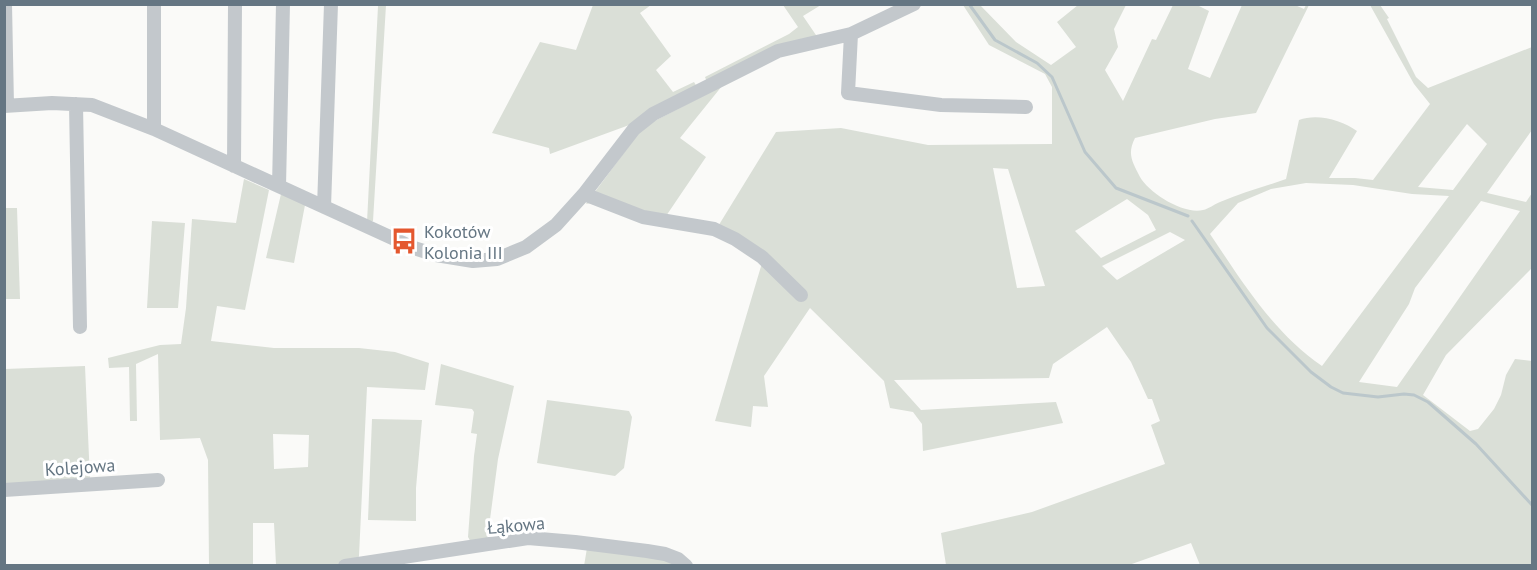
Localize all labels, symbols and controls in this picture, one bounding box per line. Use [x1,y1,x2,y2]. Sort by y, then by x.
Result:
place label: Kokotów Kolonia III [424,220,503,264]
bus stop icon: Kokotów Kolonia III [389,226,419,256]
street label: Kolejowa [44,453,116,481]
street label: Łąkowa [486,511,546,539]

